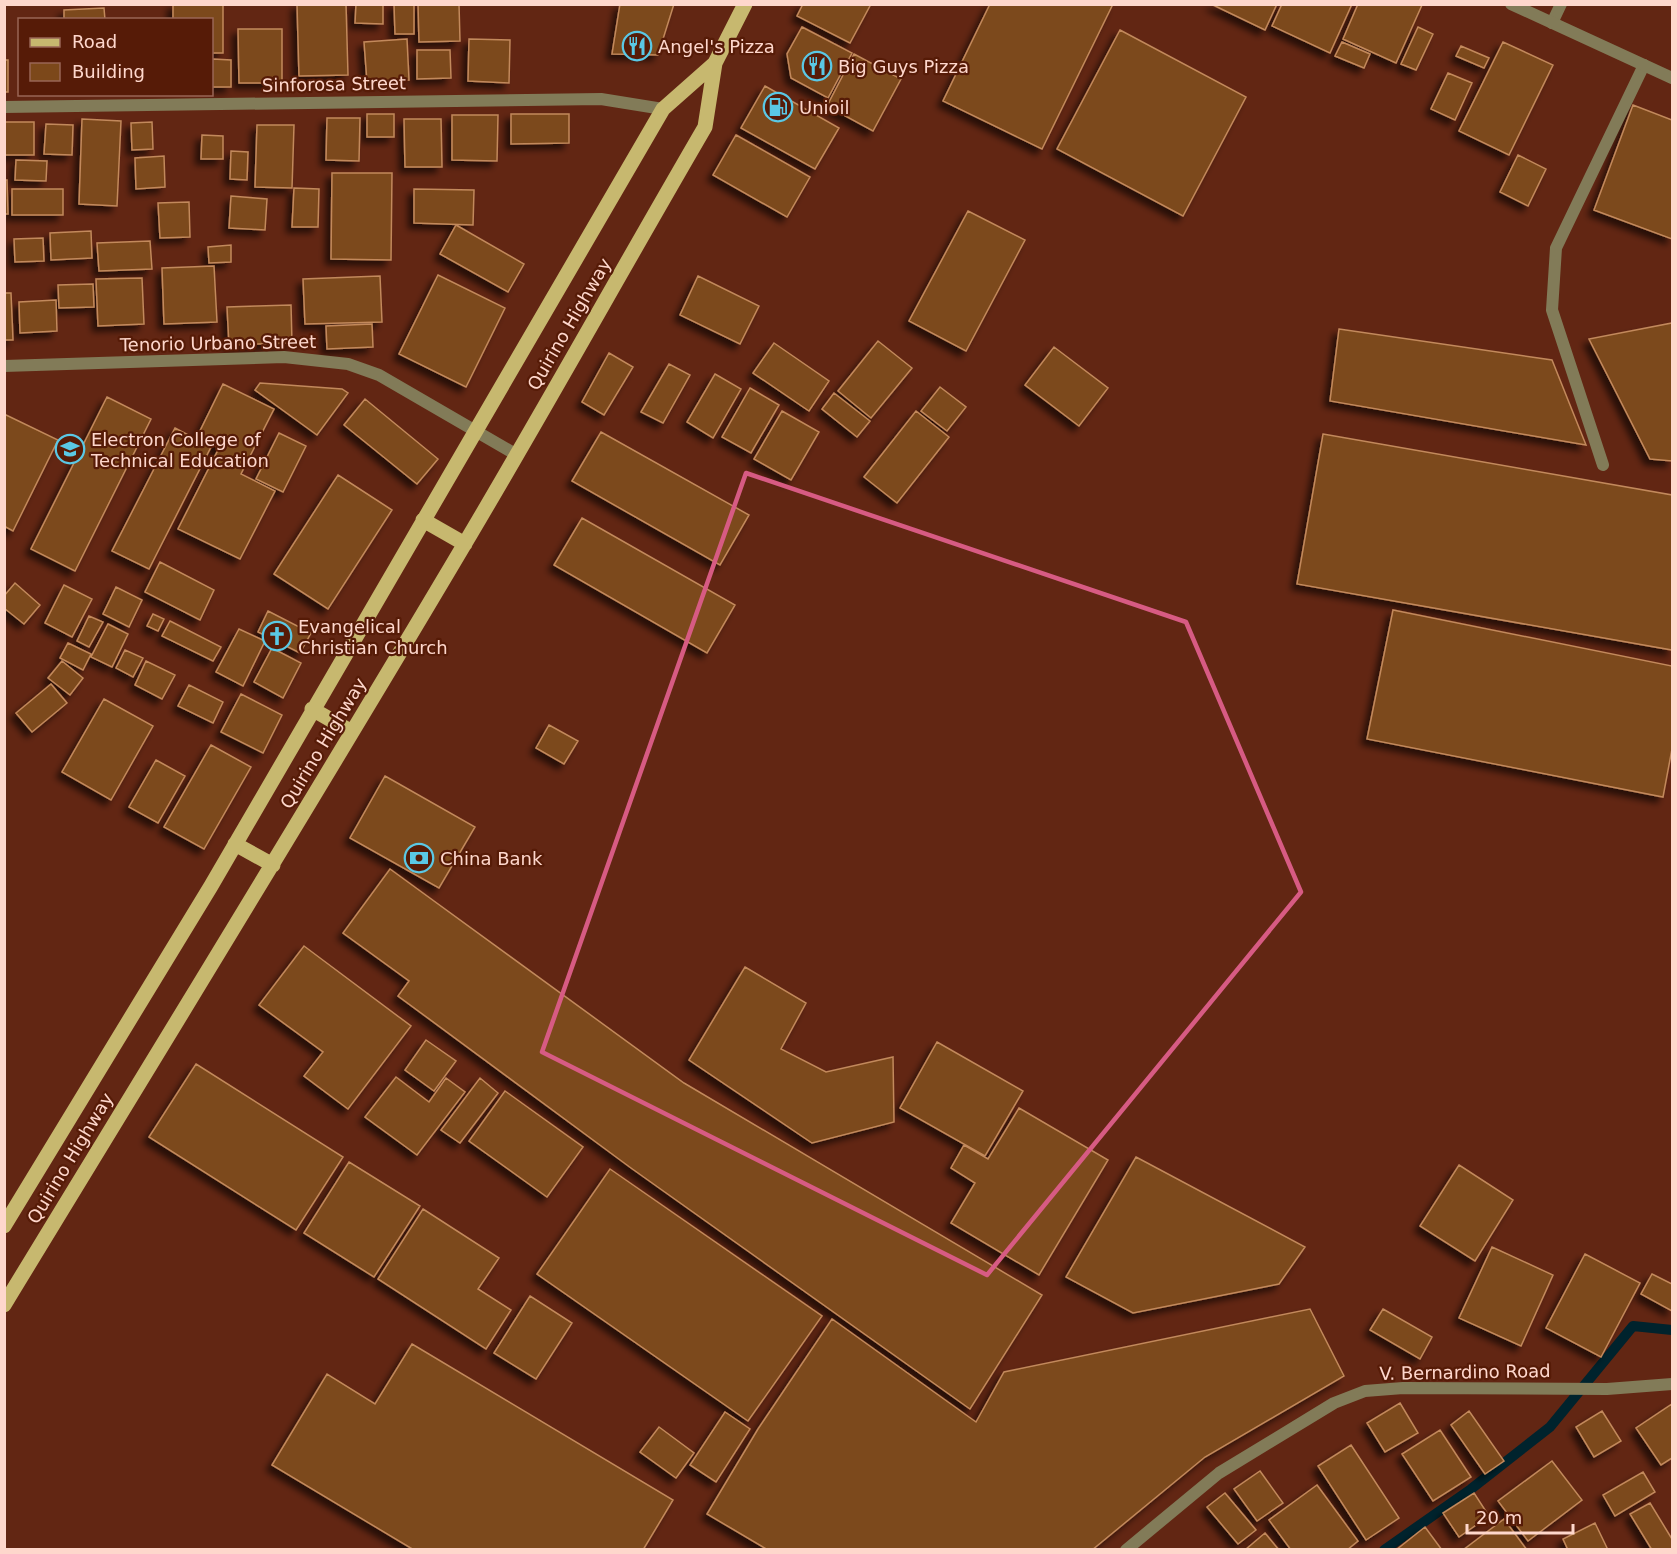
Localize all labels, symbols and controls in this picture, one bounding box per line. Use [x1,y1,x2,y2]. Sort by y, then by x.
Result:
legend [18,18,213,96]
restaurant icon: Angel's Pizza [621,30,653,62]
text: Road [72,31,117,52]
place label: Angel's Pizza [658,36,775,57]
restaurant icon: Big Guys Pizza [801,50,833,82]
place label: Big Guys Pizza [838,56,969,77]
text: Building [72,61,145,82]
street label: Sinforosa Street [262,72,406,96]
fuel station icon: Unioil [762,91,794,123]
place label: Unioil [799,97,850,118]
street label: Quirino Highway [523,254,615,394]
street label: Tenorio Urbano Street [119,331,316,355]
place label: Electron College of Technical Education [90,429,269,471]
school or university icon: Electron College of Technical Education [54,433,86,465]
place label: Evangelical Christian Church [298,616,448,658]
church icon: Evangelical Christian Church [261,620,293,652]
street label: Quirino Highway [276,673,371,812]
bank icon: China Bank [403,842,435,874]
place label: China Bank [440,848,543,869]
street label: Quirino Highway [23,1088,118,1227]
street label: V. Bernardino Road [1379,1360,1551,1384]
scale bar [1467,1497,1574,1535]
text: 20 m [1476,1507,1522,1528]

